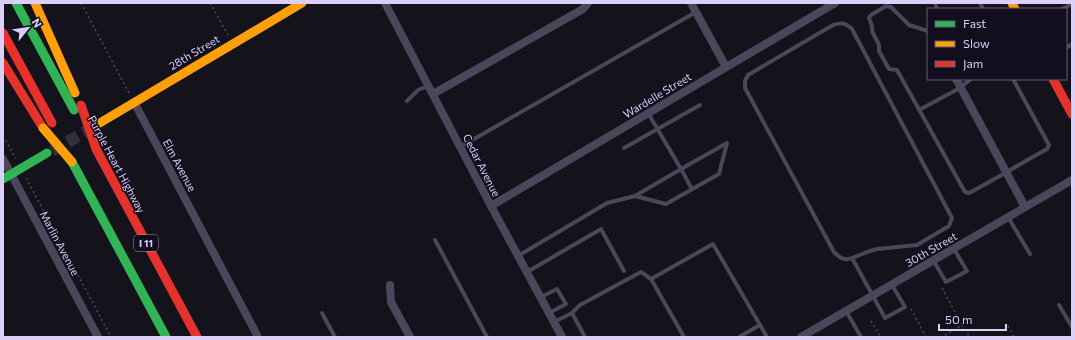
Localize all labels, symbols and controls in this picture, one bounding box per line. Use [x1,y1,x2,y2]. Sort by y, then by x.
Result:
north arrow [8,8,48,48]
legend [927,8,1067,80]
text: N [29,16,45,30]
text: Fast [963,16,986,30]
street label: 28th Street [166,32,222,72]
text: Slow [963,36,990,50]
text: Jam [963,56,983,71]
street label: Wardelle Street [621,69,694,120]
street label: Purple Heart Highway [86,113,148,215]
street label: Cedar Avenue [461,131,503,199]
street label: Elm Avenue [161,136,199,194]
street label: Marlin Avenue [38,208,83,278]
street label: 30th Street [903,229,960,269]
road number: I 11 [134,235,158,251]
scale bar [939,306,1006,332]
text: 50 m [945,312,973,326]

